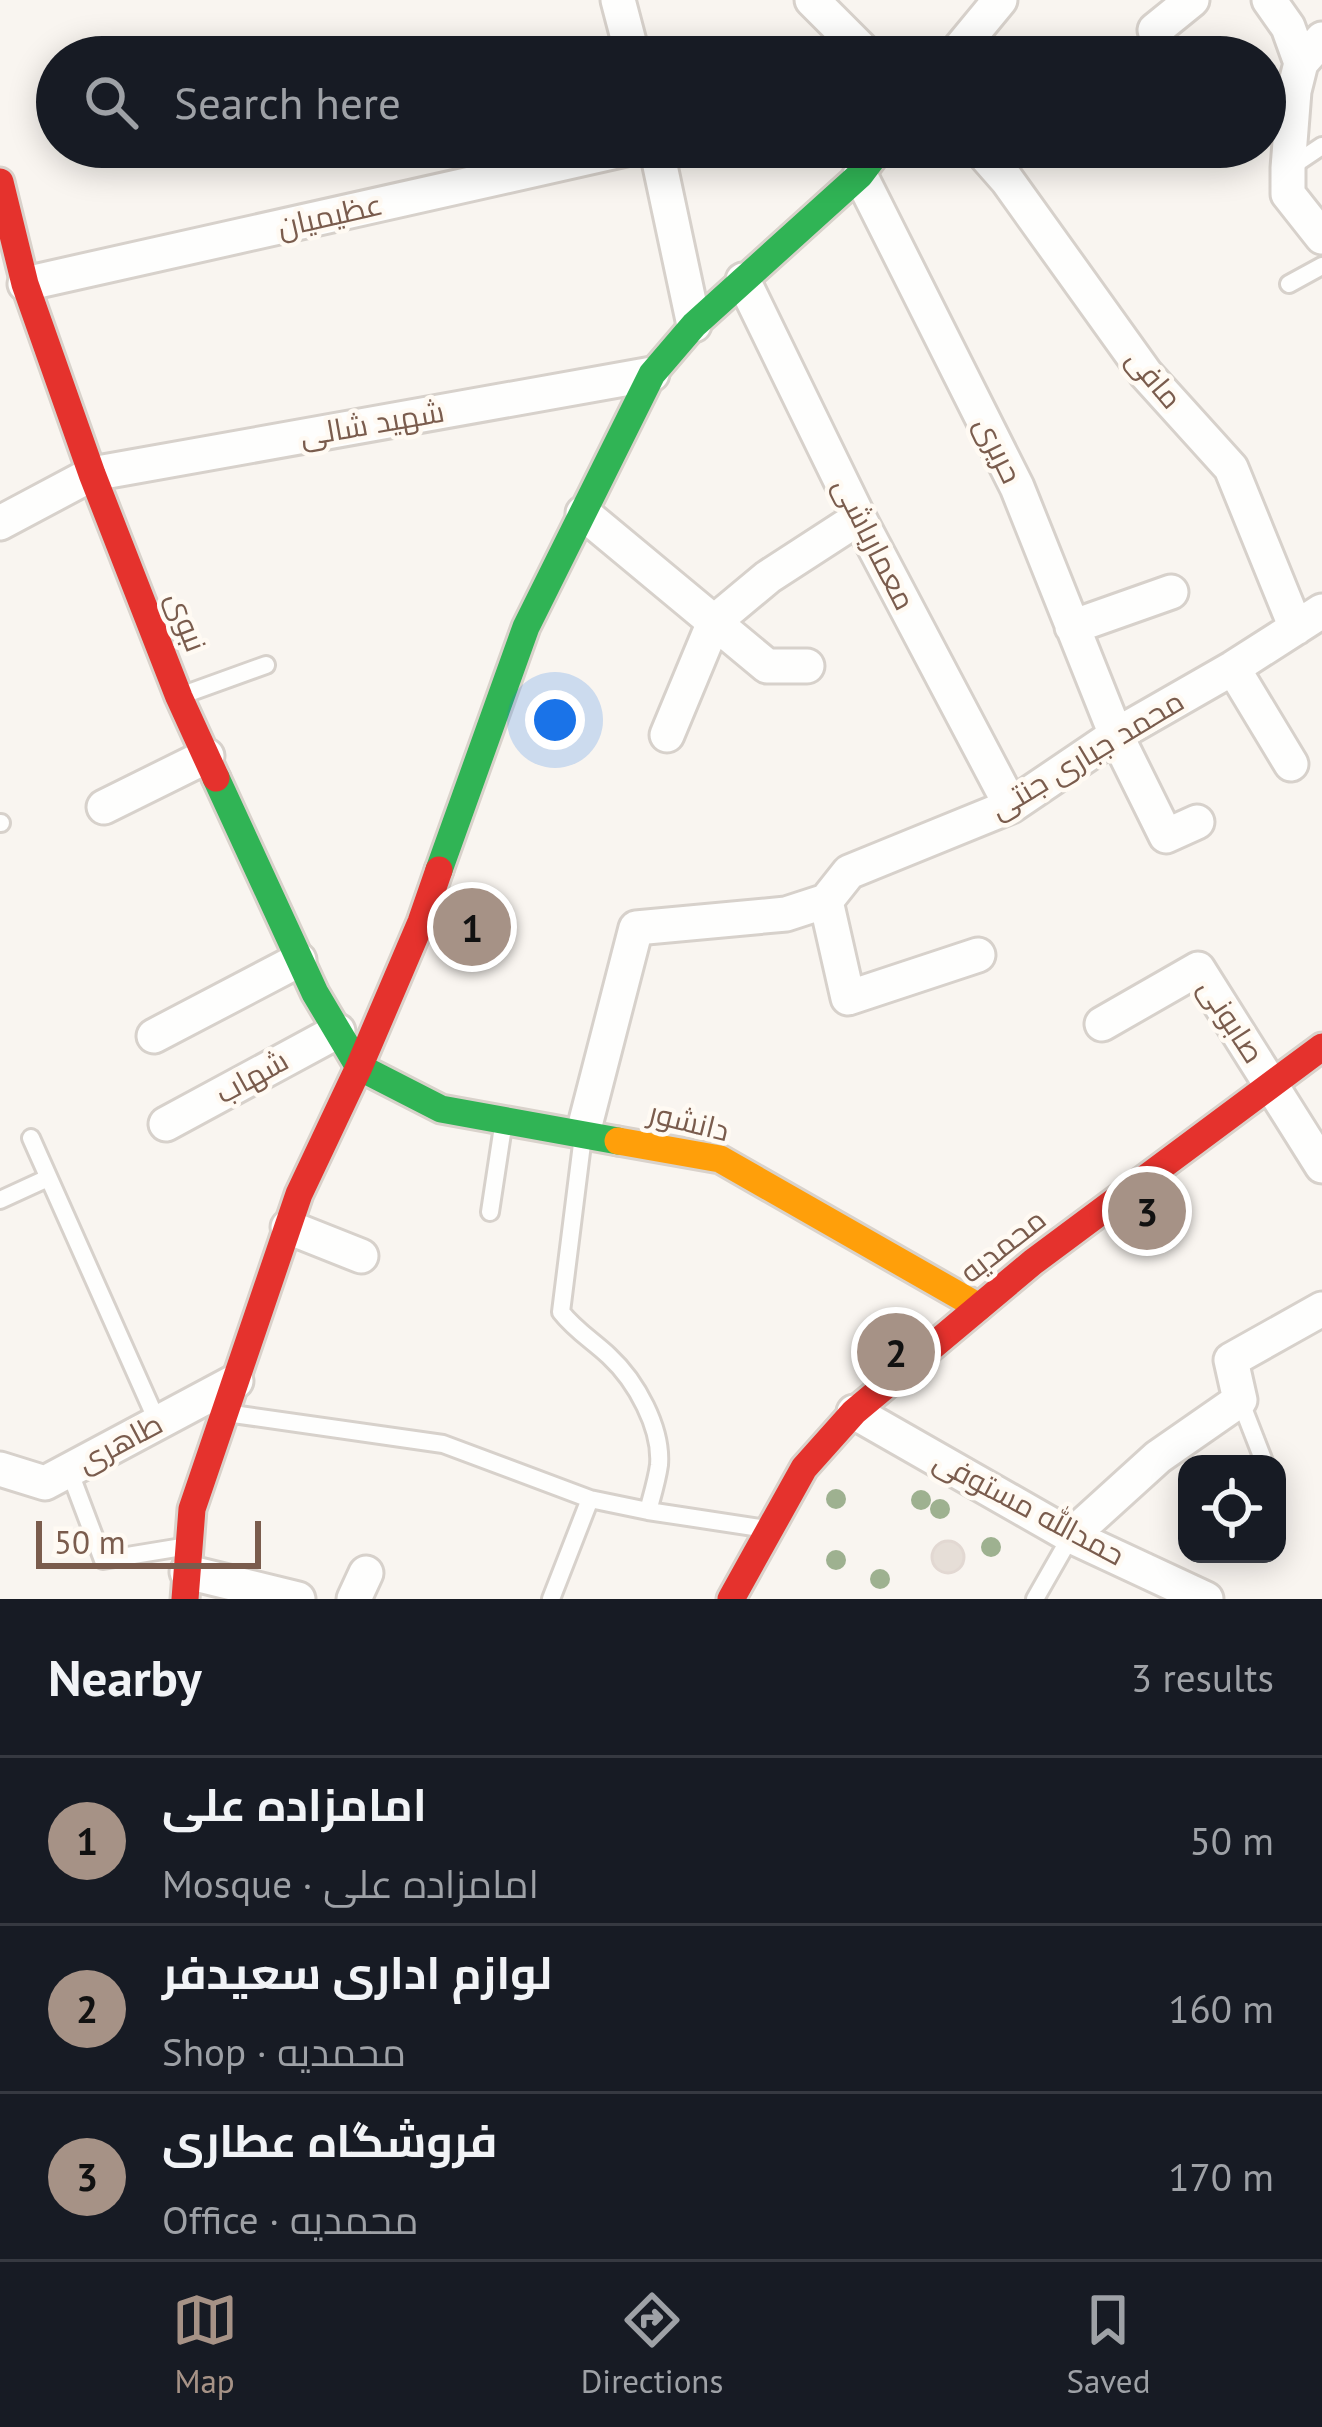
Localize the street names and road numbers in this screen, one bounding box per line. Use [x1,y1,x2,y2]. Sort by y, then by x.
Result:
street label: عظیمیان [273,184,386,246]
street label: مافی [1119,340,1192,416]
street label: شهید شالی [297,391,447,454]
street label: حریری [967,410,1032,489]
street label: معمارباشی [825,471,925,616]
street label: نبوی [158,586,217,657]
street label: محمد جباری جنتی [982,680,1190,827]
street label: صابونی [1190,970,1274,1070]
street label: شهاب [208,1040,294,1111]
street label: دانشور [643,1091,734,1149]
street label: محمدیه [951,1199,1053,1291]
street label: طاهری [70,1403,169,1480]
street label: حمدالله مستوفی [928,1440,1132,1573]

